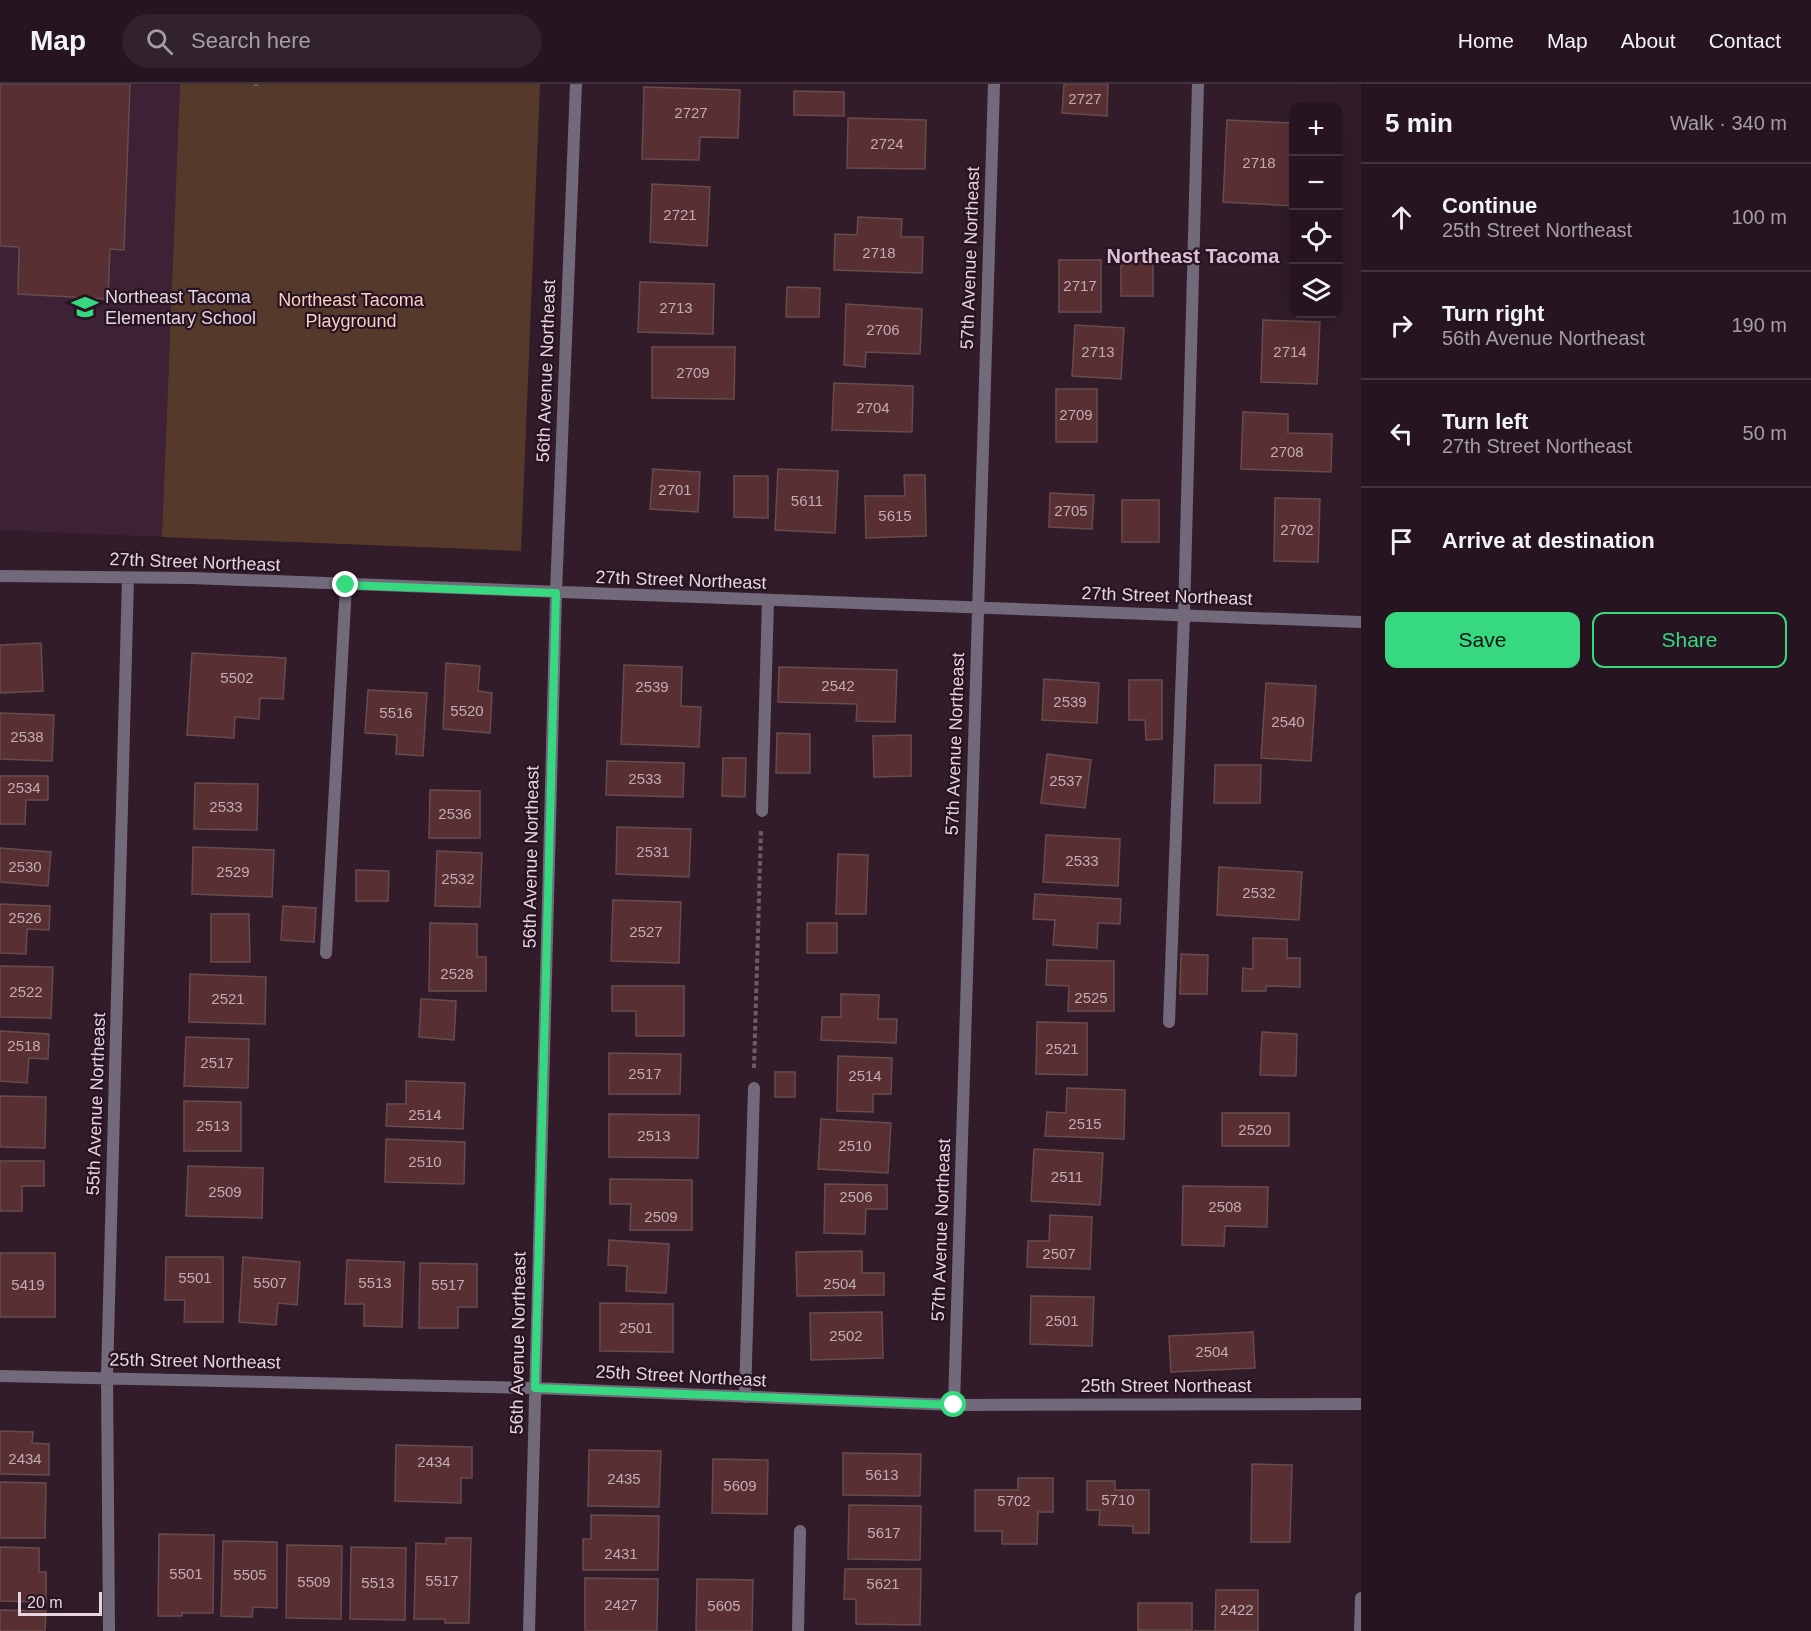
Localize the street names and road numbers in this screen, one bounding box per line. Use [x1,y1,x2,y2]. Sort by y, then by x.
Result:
street label: 57th Avenue Northeast [957,166,983,350]
street label: 56th Avenue Northeast [533,279,559,463]
street label: 27th Street Northeast [109,549,281,575]
street label: 27th Street Northeast [595,567,767,593]
street label: 27th Street Northeast [1081,583,1253,609]
street label: 57th Avenue Northeast [942,652,968,836]
street label: 56th Avenue Northeast [519,765,543,949]
street label: 55th Avenue Northeast [83,1012,109,1196]
street label: 57th Avenue Northeast [928,1138,954,1322]
street label: 56th Avenue Northeast [506,1251,530,1435]
street label: 25th Street Northeast [109,1350,281,1372]
street label: 25th Street Northeast [595,1362,767,1390]
street label: 25th Street Northeast [1080,1376,1252,1396]

